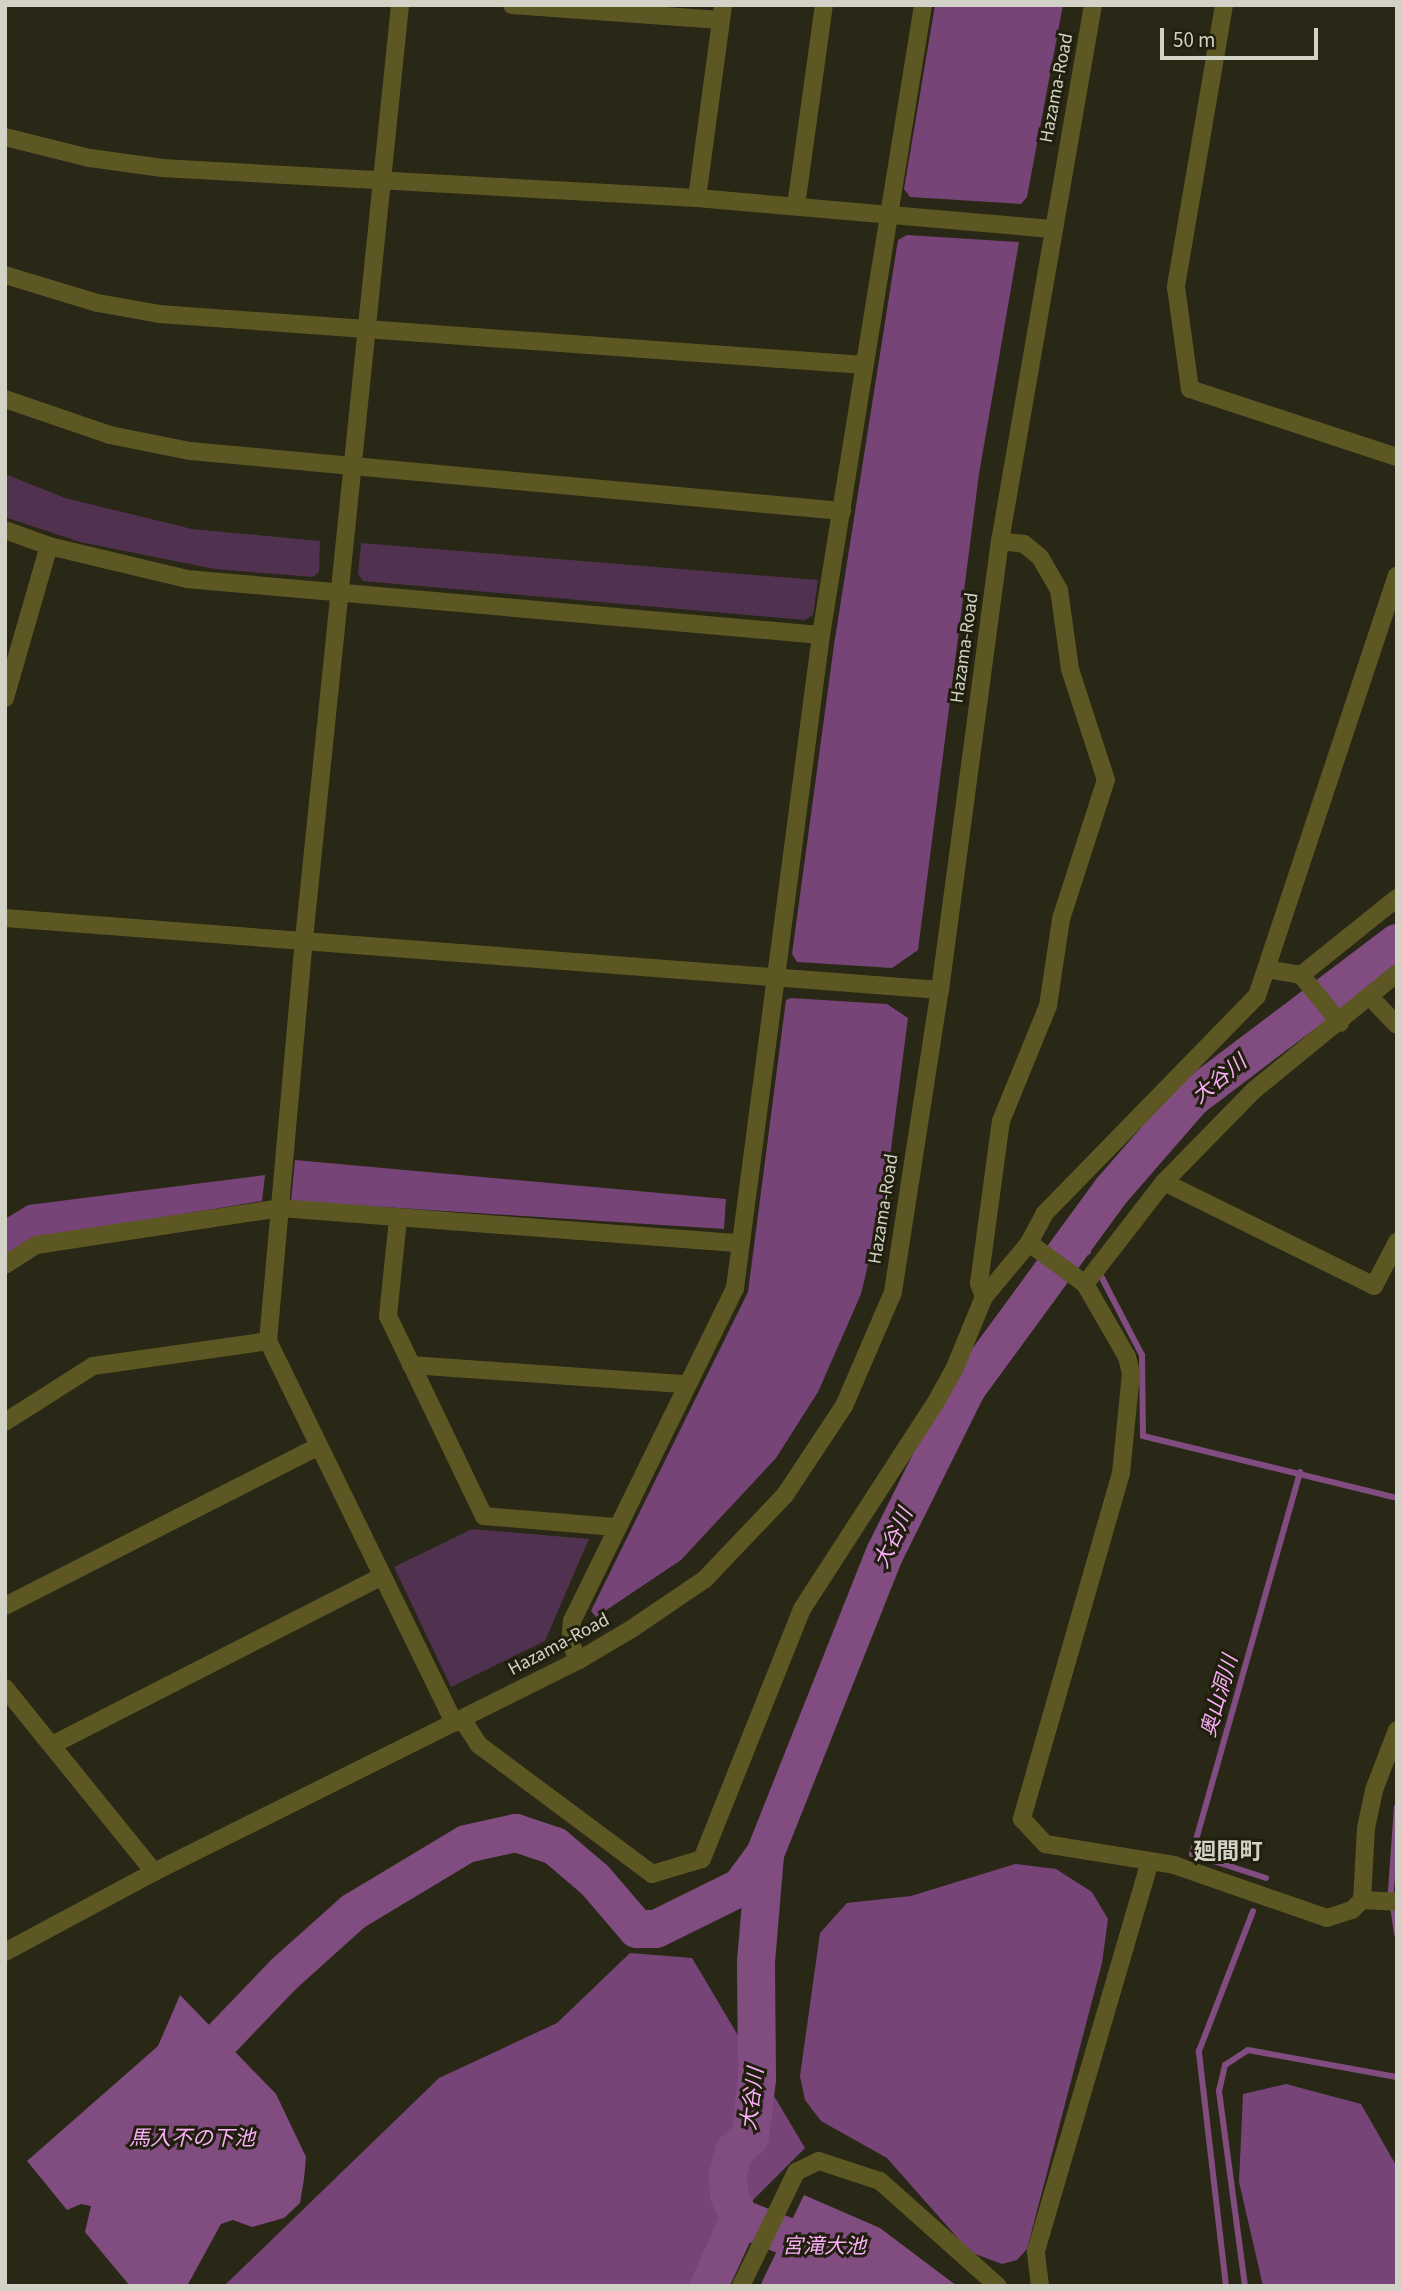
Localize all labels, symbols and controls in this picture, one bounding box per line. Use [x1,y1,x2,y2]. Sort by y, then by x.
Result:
scale bar [1164,14,1322,58]
text: 50 m [1173,25,1215,55]
street label: Hazama-Road [1035,31,1079,145]
street label: Hazama-Road [946,591,984,705]
water label: 大谷川 [1187,1049,1251,1109]
street label: Hazama-Road [864,1152,904,1266]
water label: 大谷川 [868,1504,918,1572]
street label: Hazama-Road [505,1609,613,1681]
water label: 奥山洞川 [1195,1652,1243,1740]
district label: 廻間町 [1194,1838,1262,1866]
water label: 大谷川 [736,2066,768,2132]
water label: 馬入不の下池 [129,2125,255,2151]
water label: 宮滝大池 [782,2233,866,2259]

